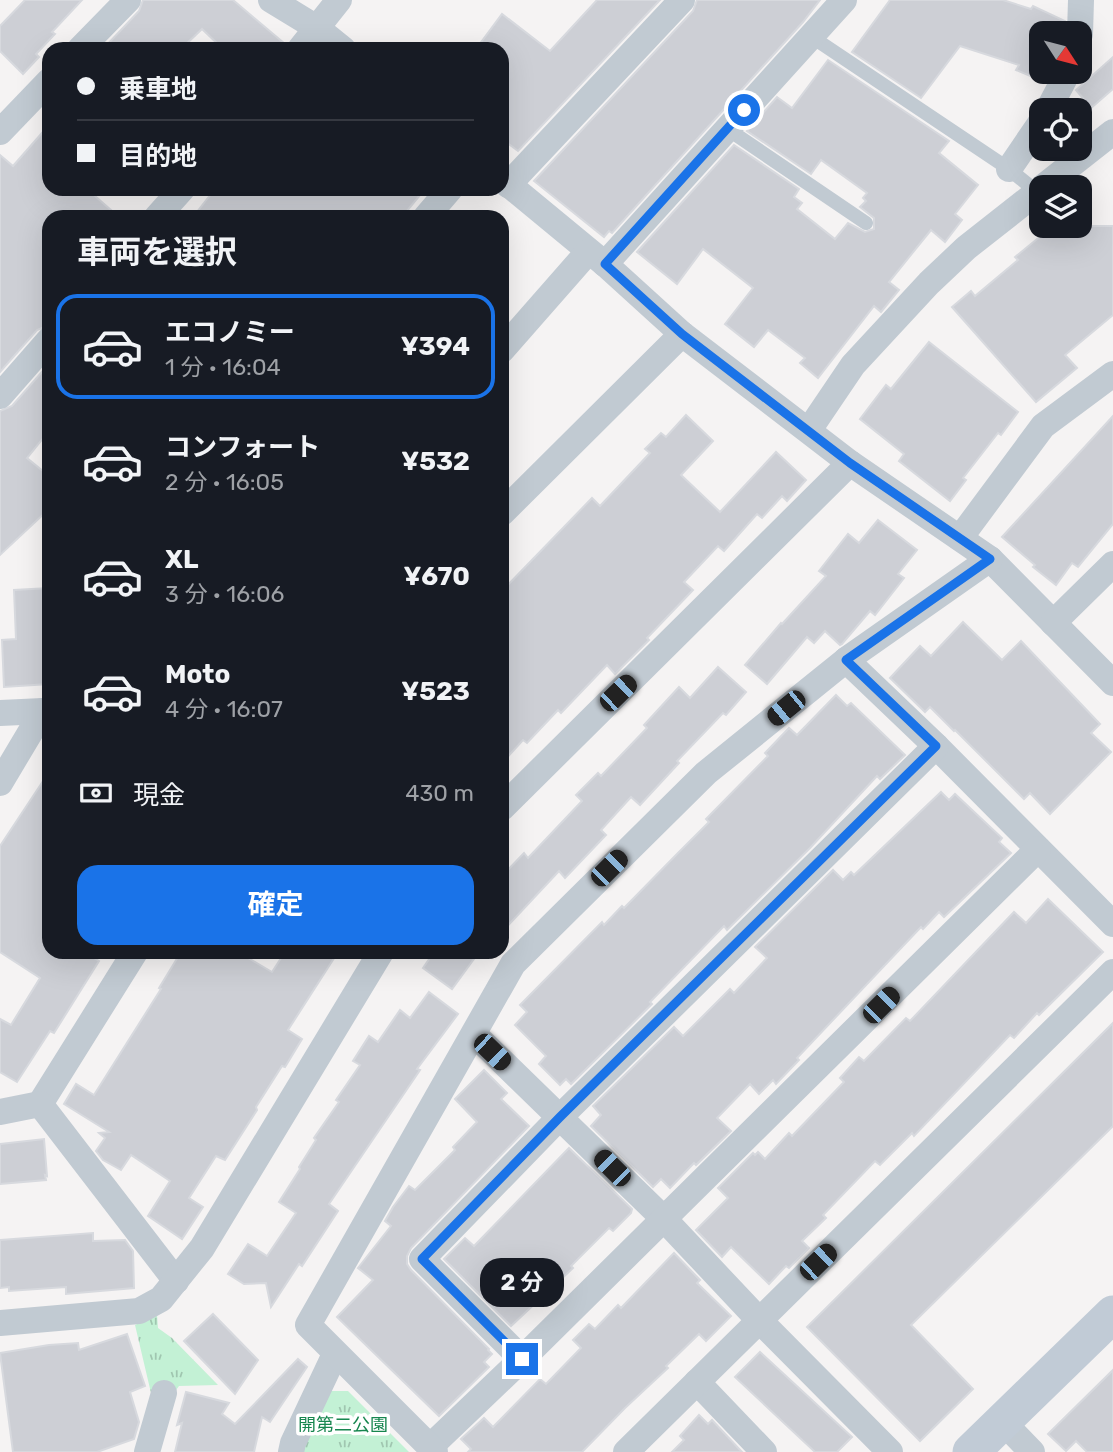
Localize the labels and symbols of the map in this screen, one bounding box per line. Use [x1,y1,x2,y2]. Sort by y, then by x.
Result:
north arrow [1029,21,1092,84]
route start [728,94,760,126]
car [596,671,641,715]
car [764,687,809,729]
car [587,846,632,890]
car [859,983,904,1027]
car [470,1030,515,1074]
car [590,1146,635,1190]
car [796,1240,841,1284]
callout: 2 分 [480,1258,564,1306]
route end [506,1343,538,1375]
park label: 開第二公園 [298,1414,388,1436]

